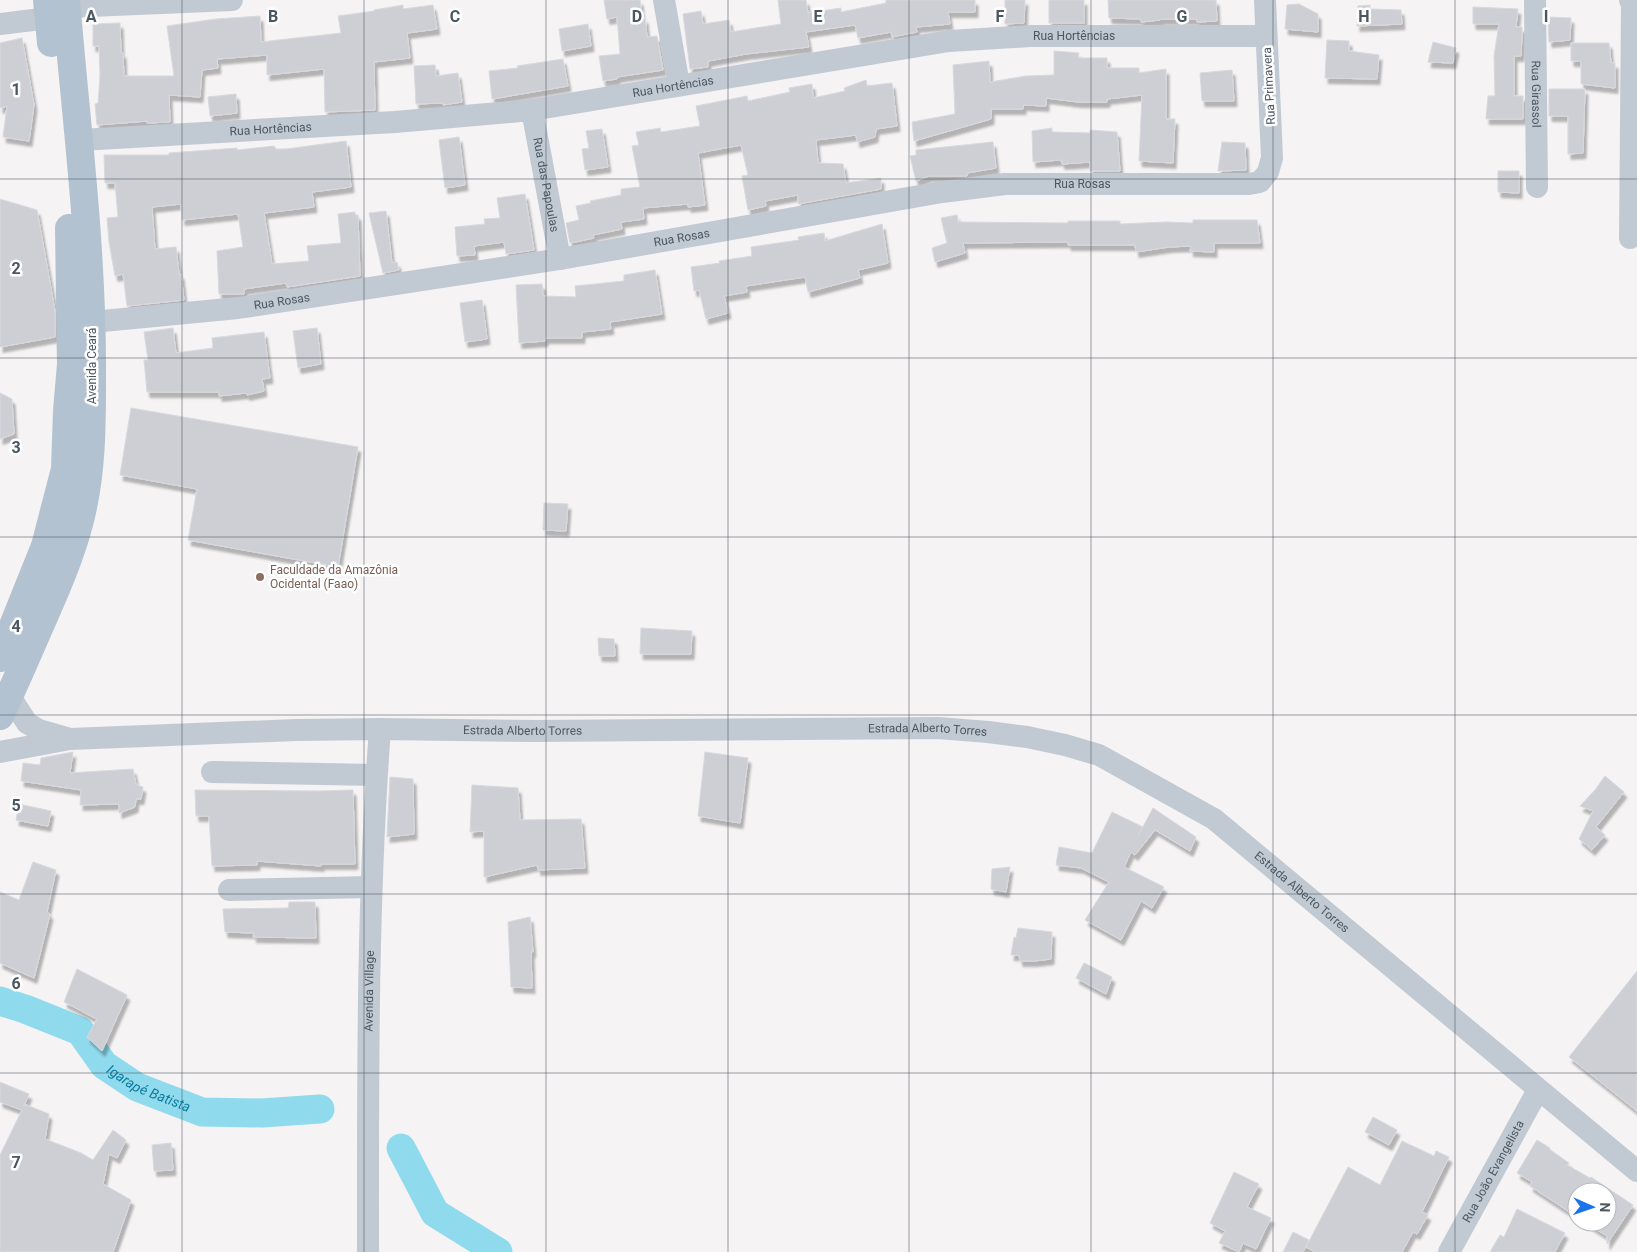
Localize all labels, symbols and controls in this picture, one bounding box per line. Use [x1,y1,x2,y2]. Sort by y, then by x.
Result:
text: A [86,7,97,26]
text: B [268,7,278,26]
text: C [450,7,460,26]
text: D [632,7,642,26]
text: E [814,7,823,26]
text: F [996,7,1005,26]
text: G [1177,7,1188,26]
text: H [1358,7,1370,26]
text: I [1544,7,1548,26]
street label: Rua Hortências [1033,29,1115,43]
street label: Rua Primavera [1260,47,1278,125]
street label: Rua Girassol [1529,60,1543,128]
street label: Rua Hortências [631,73,715,100]
text: 1 [11,80,21,99]
street label: Rua Hortências [229,120,312,138]
street label: Rua das Papoulas [530,136,562,233]
street label: Rua Rosas [1054,177,1111,191]
street label: Rua Rosas [653,226,711,249]
text: 2 [11,259,21,278]
street label: Rua Rosas [253,290,311,313]
street label: Avenida Ceará [85,328,99,404]
text: 3 [11,438,21,457]
place label: Faculdade da Amazônia Ocidental (Faao) [270,563,398,591]
marker: Faculdade da Amazônia Ocidental (Faao) [254,571,266,583]
text: 4 [11,617,21,636]
street label: Estrada Alberto Torres [868,721,988,739]
street label: Estrada Alberto Torres [463,723,582,738]
text: 5 [11,796,21,815]
street label: Estrada Alberto Torres [1251,849,1352,936]
street label: Avenida Village [362,950,377,1032]
text: 6 [11,974,21,993]
water label: Igarapé Batista [104,1061,193,1115]
street label: Rua João Evangelista [1460,1118,1527,1225]
text: 7 [11,1153,21,1172]
north arrow [1567,1182,1617,1232]
text: N [1597,1202,1613,1213]

